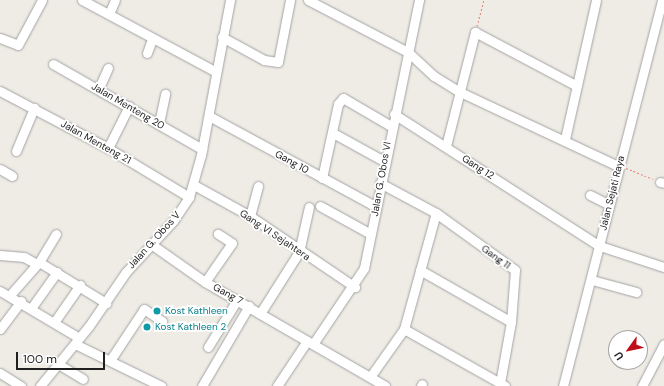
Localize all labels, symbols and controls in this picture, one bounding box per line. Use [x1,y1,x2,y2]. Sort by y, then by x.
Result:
street label: Jalan Menteng 20 [89,80,167,132]
street label: Jalan Menteng 21 [59,118,133,166]
street label: Jalan G. Obos VI [369,141,393,217]
street label: Gang 10 [273,148,311,176]
street label: Gang 12 [460,152,496,182]
street label: Jalan Sejati Raya [597,154,627,232]
street label: Gang VI Sejahtera [237,207,313,263]
street label: Jalan G. Obos V [125,209,183,271]
street label: Gang 11 [479,242,513,272]
street label: Gang 7 [211,281,245,307]
place label: Kost Kathleen [165,305,228,317]
marker: Kost Kathleen [152,306,162,316]
place label: Kost Kathleen 2 [155,321,226,333]
marker: Kost Kathleen 2 [142,322,152,332]
north arrow [608,330,648,370]
scale bar [18,344,107,370]
text: U [611,349,627,363]
text: 100 m [23,351,57,367]

